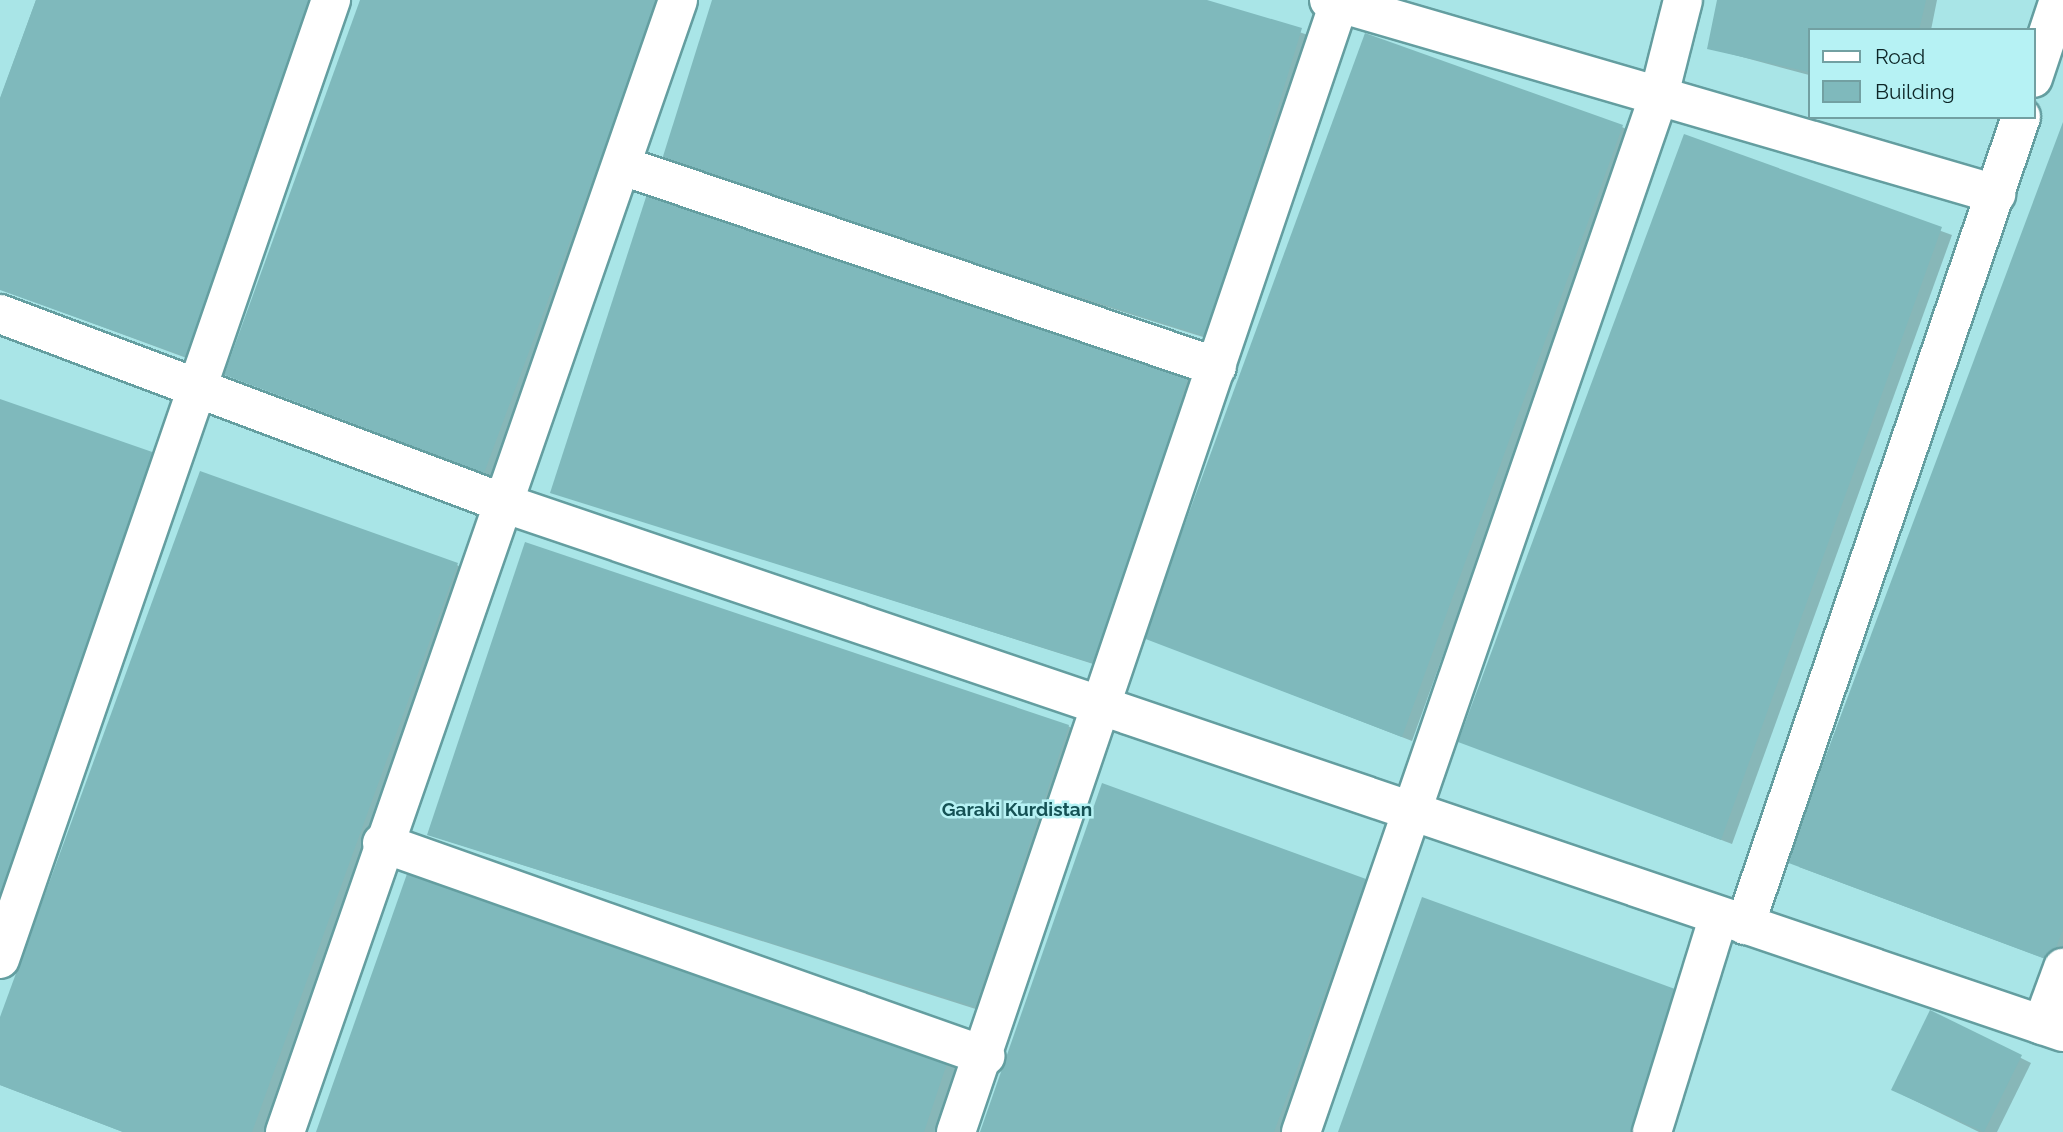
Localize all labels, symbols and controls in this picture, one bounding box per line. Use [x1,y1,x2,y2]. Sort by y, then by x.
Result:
legend [1808,28,2035,119]
text: Road [1875,44,1925,69]
text: Building [1875,79,1955,104]
district label: Garaki Kurdistan [942,799,1092,821]

